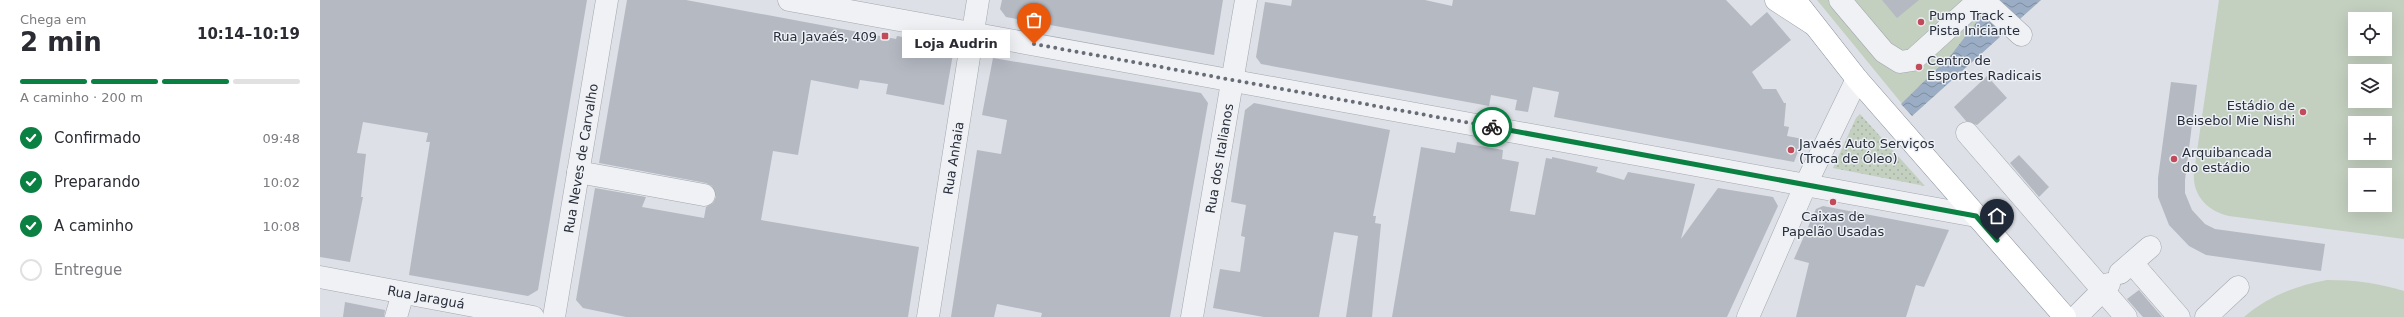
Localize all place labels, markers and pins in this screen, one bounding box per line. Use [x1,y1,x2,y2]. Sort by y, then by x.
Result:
pin [1017,3,1051,44]
place label: Pump Track - Pista Iniciante [1929,8,2020,38]
marker: Pump Track - Pista Iniciante [1916,17,1926,27]
place label: Rua Javaés, 409 [773,29,877,44]
callout: Loja Audrin [902,30,1010,58]
marker: Rua Javaés, 409 [880,31,890,41]
place label: Centro de Esportes Radicais [1927,53,2042,83]
marker: Centro de Esportes Radicais [1914,62,1924,72]
place label: Estádio de Beisebol Mie Nishi [2177,98,2295,128]
marker: Estádio de Beisebol Mie Nishi [2298,107,2308,117]
place label: Javaés Auto Serviços (Troca de Óleo) [1798,136,1935,166]
marker: Javaés Auto Serviços (Troca de Óleo) [1786,145,1796,155]
place label: Arquibancada do estádio [2182,145,2272,175]
marker: Arquibancada do estádio [2169,154,2179,164]
marker: Caixas de Papelão Usadas [1828,197,1838,207]
pin [1980,199,2014,240]
place label: Caixas de Papelão Usadas [1782,209,1884,239]

